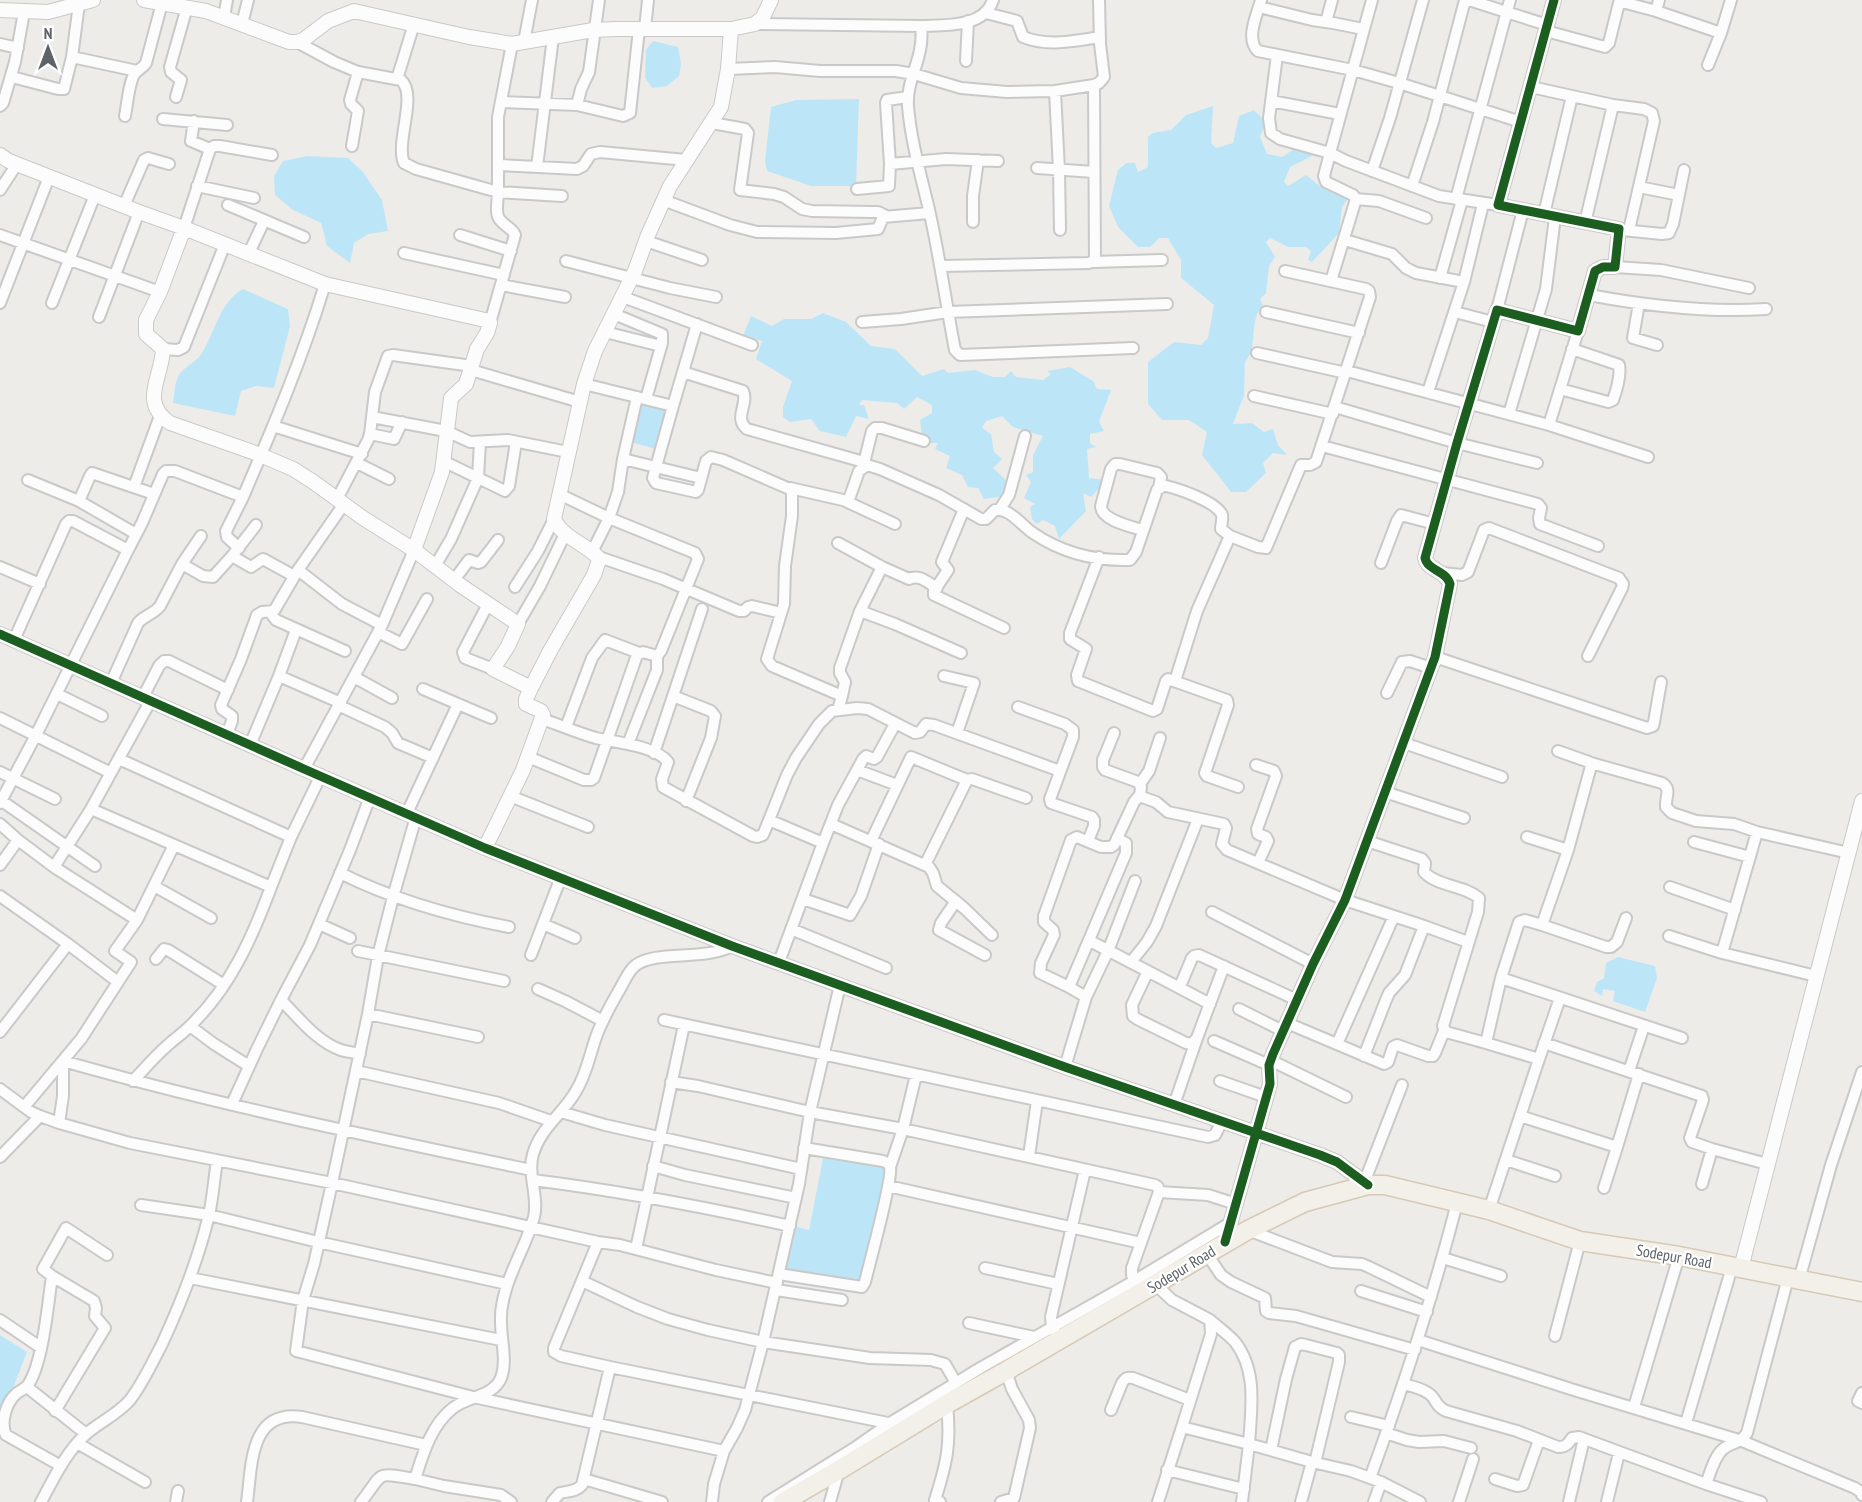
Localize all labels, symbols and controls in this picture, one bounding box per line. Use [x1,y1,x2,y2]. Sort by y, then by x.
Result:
north arrow [18,18,78,78]
text: N [44,23,52,43]
street label: Sodepur Road [1635,1240,1713,1272]
street label: Sodepur Road [1143,1241,1219,1297]

